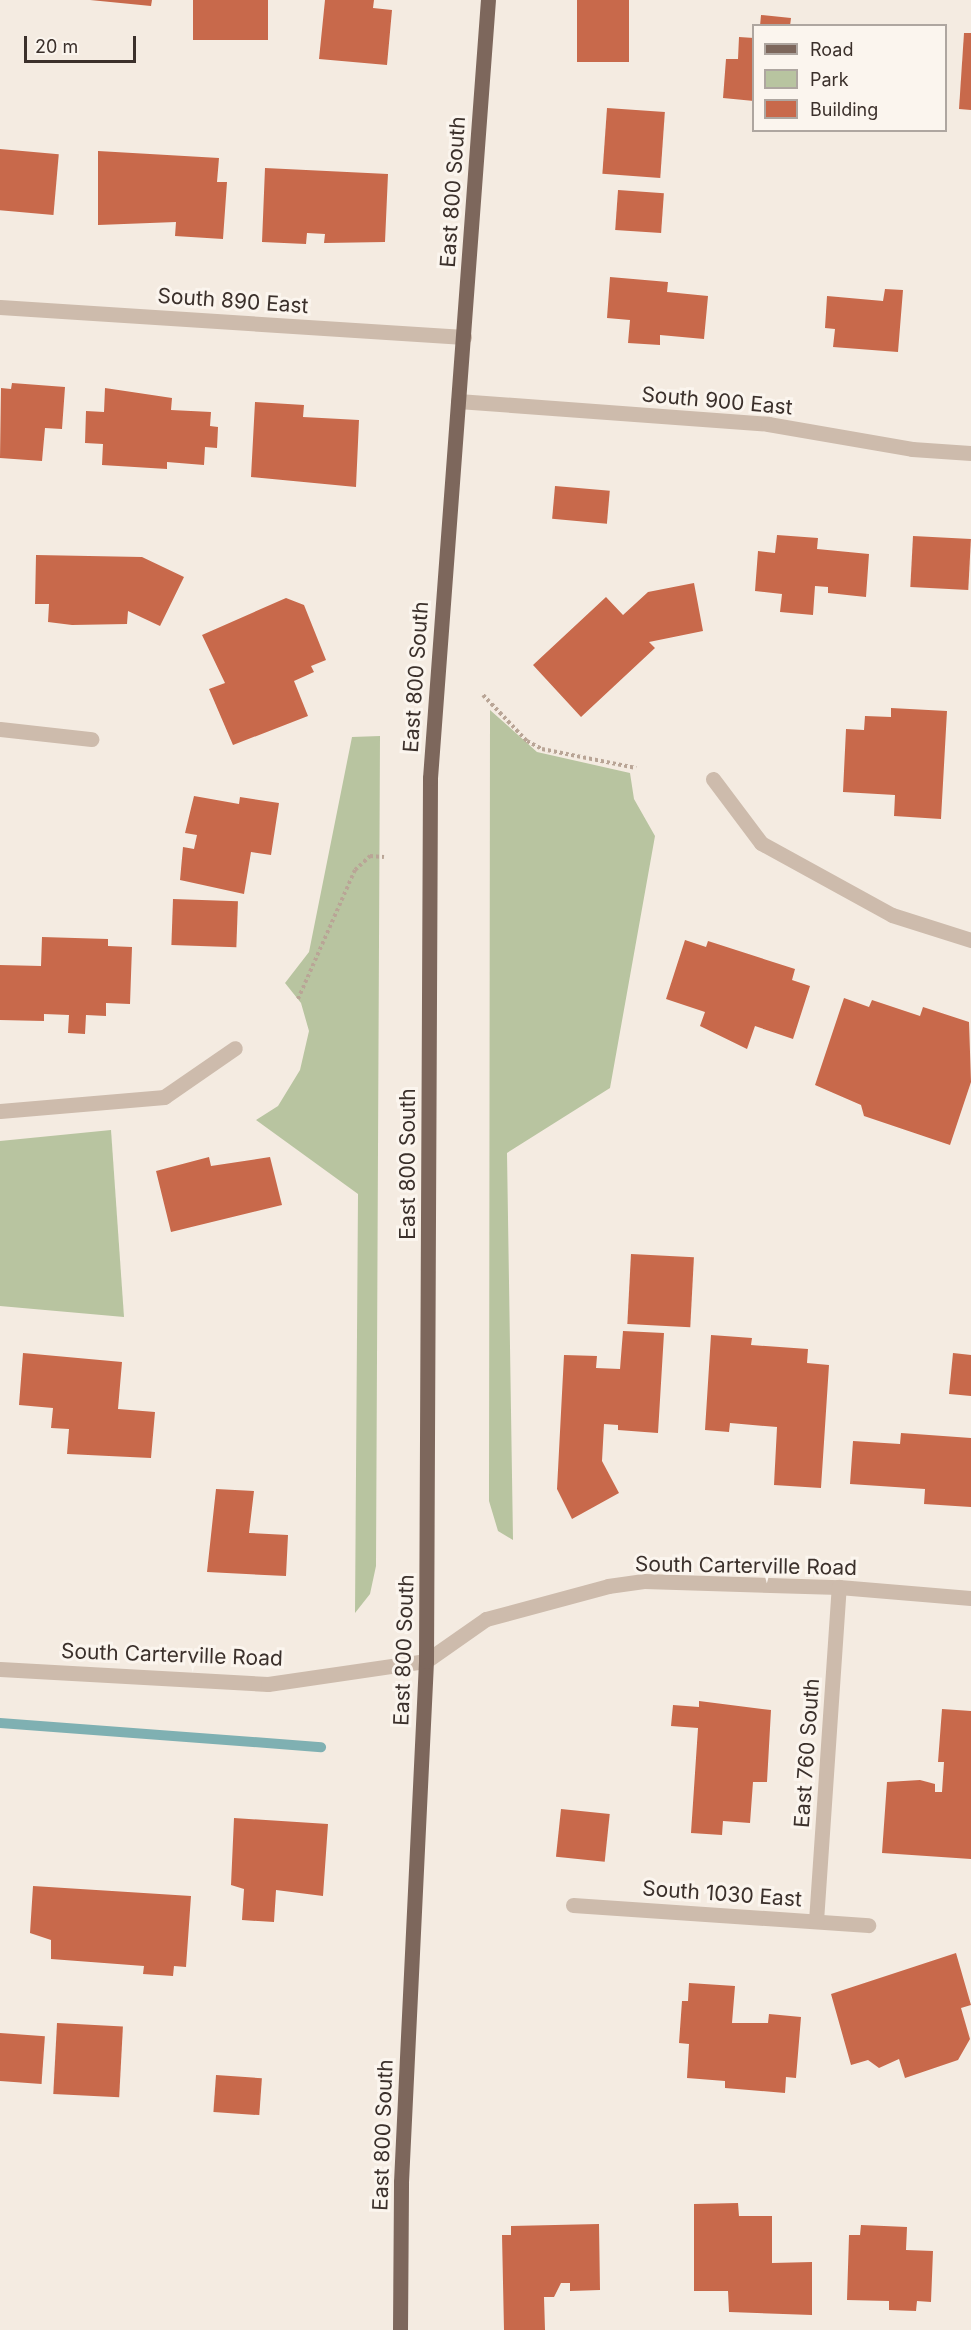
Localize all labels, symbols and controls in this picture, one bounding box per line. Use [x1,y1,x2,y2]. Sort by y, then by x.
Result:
scale bar [27,24,140,62]
legend [752,24,947,132]
text: 20 m [35,36,78,57]
text: Road [810,39,853,60]
text: Park [810,69,849,90]
text: Building [810,99,878,120]
street label: East 800 South [435,116,471,268]
street label: South 890 East [157,283,309,319]
street label: South 900 East [640,382,794,420]
street label: East 800 South [398,601,434,753]
street label: East 800 South [395,1088,421,1240]
street label: South Carterville Road [635,1551,857,1581]
street label: East 800 South [389,1574,419,1726]
street label: South Carterville Road [61,1639,283,1671]
street label: East 760 South [789,1677,825,1829]
street label: South 1030 East [641,1876,803,1912]
street label: East 800 South [368,2059,398,2211]

